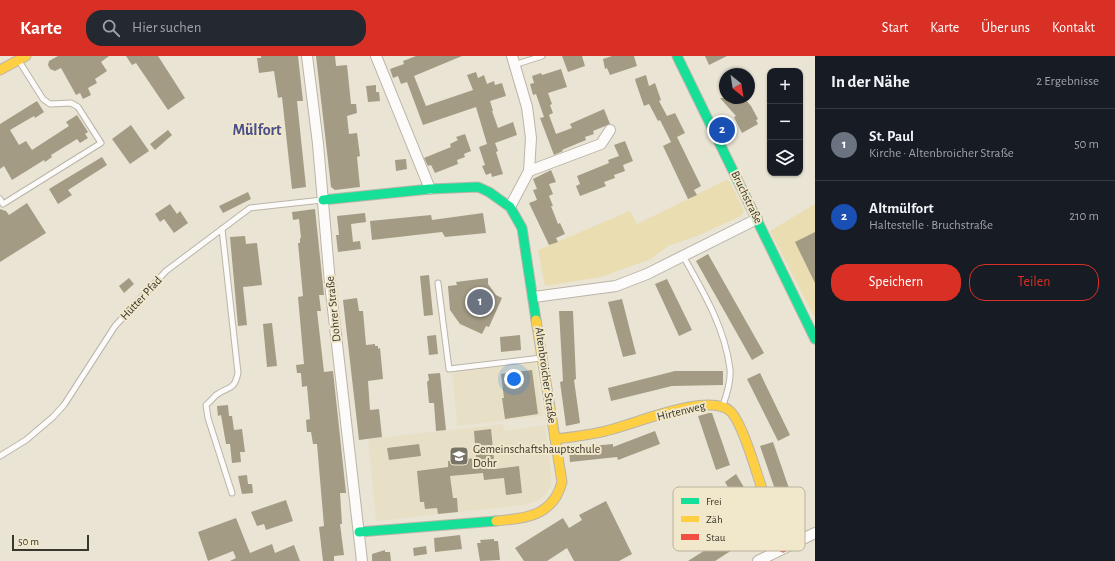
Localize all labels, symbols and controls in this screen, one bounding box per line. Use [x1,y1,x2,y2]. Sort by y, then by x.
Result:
search box [86,10,366,46]
icon: search [100,17,122,39]
text: Karte [20,19,62,38]
text: Hier suchen [132,20,201,35]
text: Start [882,21,908,35]
text: Karte [930,21,959,35]
text: Über uns [981,21,1030,35]
text: Kontakt [1052,21,1095,35]
north arrow [719,68,755,104]
map controls [767,68,803,176]
button: + [767,68,803,104]
text: In der Nähe [831,73,910,90]
text: 2 Ergebnisse [1036,75,1099,88]
button: − [767,104,803,140]
pin: 2 [709,115,735,145]
district label: Mülfort [232,122,282,138]
text: St. Paul [869,129,914,144]
text: 1 [842,138,846,151]
text: 50 m [1074,138,1099,151]
button: layers [767,140,803,176]
text: Kirche · Altenbroicher Straße [869,147,1014,160]
street label: Bruchstraße [729,169,765,225]
text: Altmülfort [869,201,934,216]
text: 2 [841,210,847,223]
text: 210 m [1069,210,1099,223]
text: Haltestelle · Bruchstraße [869,219,993,232]
button: Speichern [831,264,961,301]
button: Teilen [969,264,1099,301]
street label: Hütter Pfad [118,274,164,322]
street label: Dohrer Straße [324,276,342,342]
pin: 1 [467,287,493,317]
street label: Altenbroicher Straße [533,326,559,424]
your location [504,369,524,389]
street label: Hirtenweg [656,399,707,423]
place label: Gemeinschaftshauptschule Dohr [473,443,600,469]
school or university icon: Gemeinschaftshauptschule Dohr [448,445,470,467]
legend [673,487,805,551]
text: Frei [706,496,722,507]
text: Zäh [706,514,723,525]
text: Stau [706,532,726,543]
scale bar [12,533,89,552]
text: 50 m [18,536,39,547]

